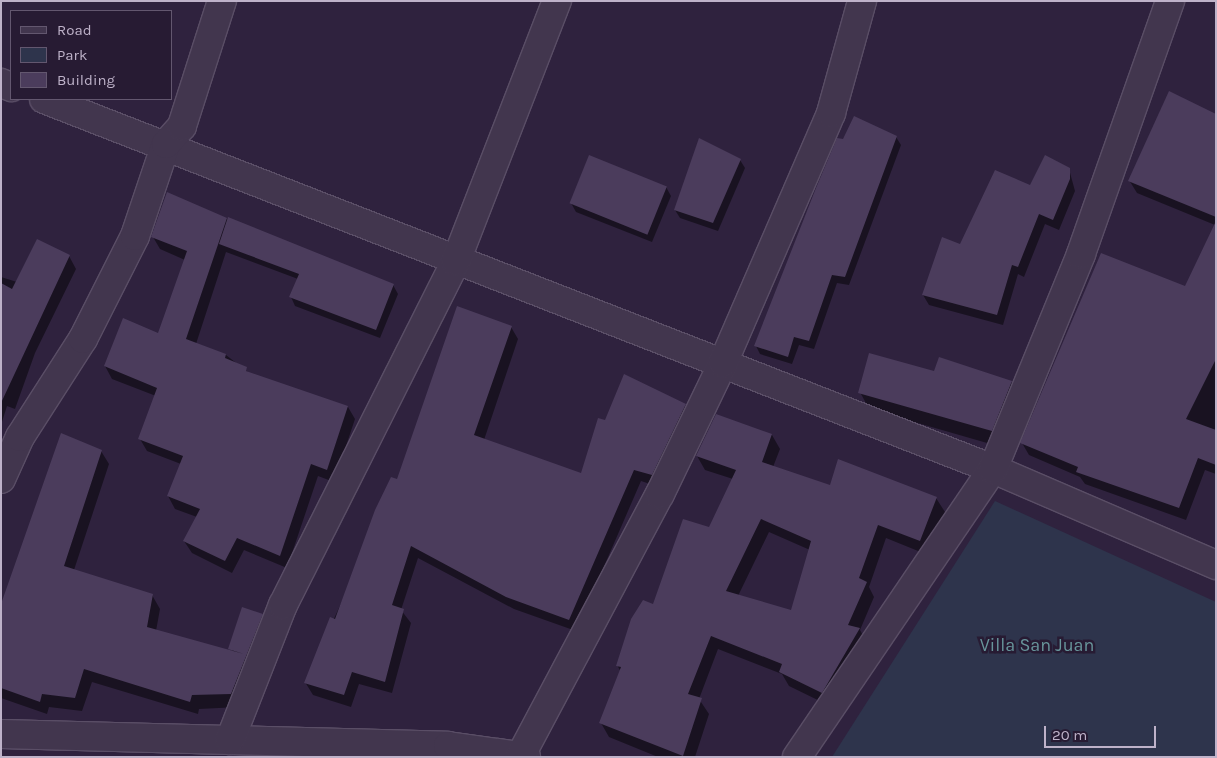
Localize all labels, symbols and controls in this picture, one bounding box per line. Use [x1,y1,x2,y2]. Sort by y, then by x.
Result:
legend [10,10,172,100]
text: Road [57,21,92,39]
text: Park [57,46,87,64]
text: Building [57,71,115,89]
park label: Villa San Juan [980,634,1094,656]
scale bar [1047,716,1160,748]
text: 20 m [1052,726,1087,744]

